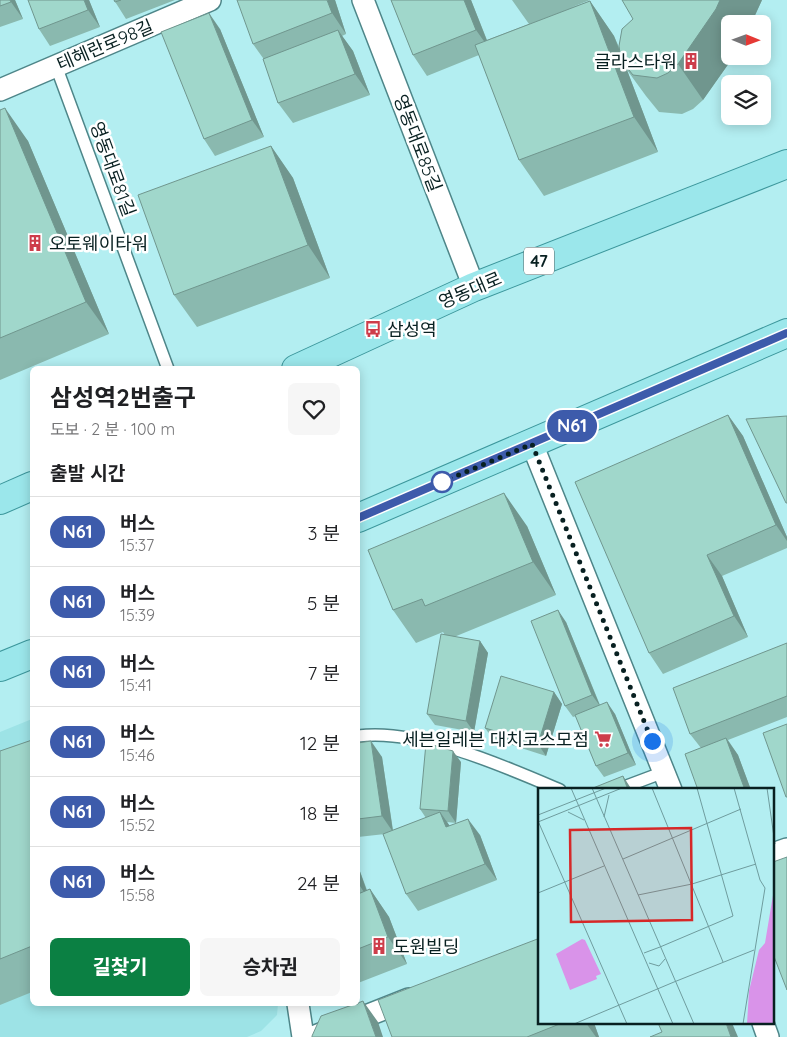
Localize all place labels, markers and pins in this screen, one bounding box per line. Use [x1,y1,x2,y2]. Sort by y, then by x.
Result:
place label: 글라스타워 [594,50,677,73]
building icon: 글라스타워 [681,51,701,71]
place label: 오토웨이타워 [49,232,148,255]
building icon: 오토웨이타워 [25,233,45,253]
place label: 삼성역 [387,318,437,341]
bus stop icon: 삼성역 [363,319,383,339]
unlabelled marker [431,471,453,493]
place label: 세븐일레븐 대치코스모점 [402,728,589,751]
supermarket icon: 세븐일레븐 대치코스모점 [593,729,613,749]
place label: 도원빌딩 [393,935,459,958]
building icon: 도원빌딩 [369,936,389,956]

